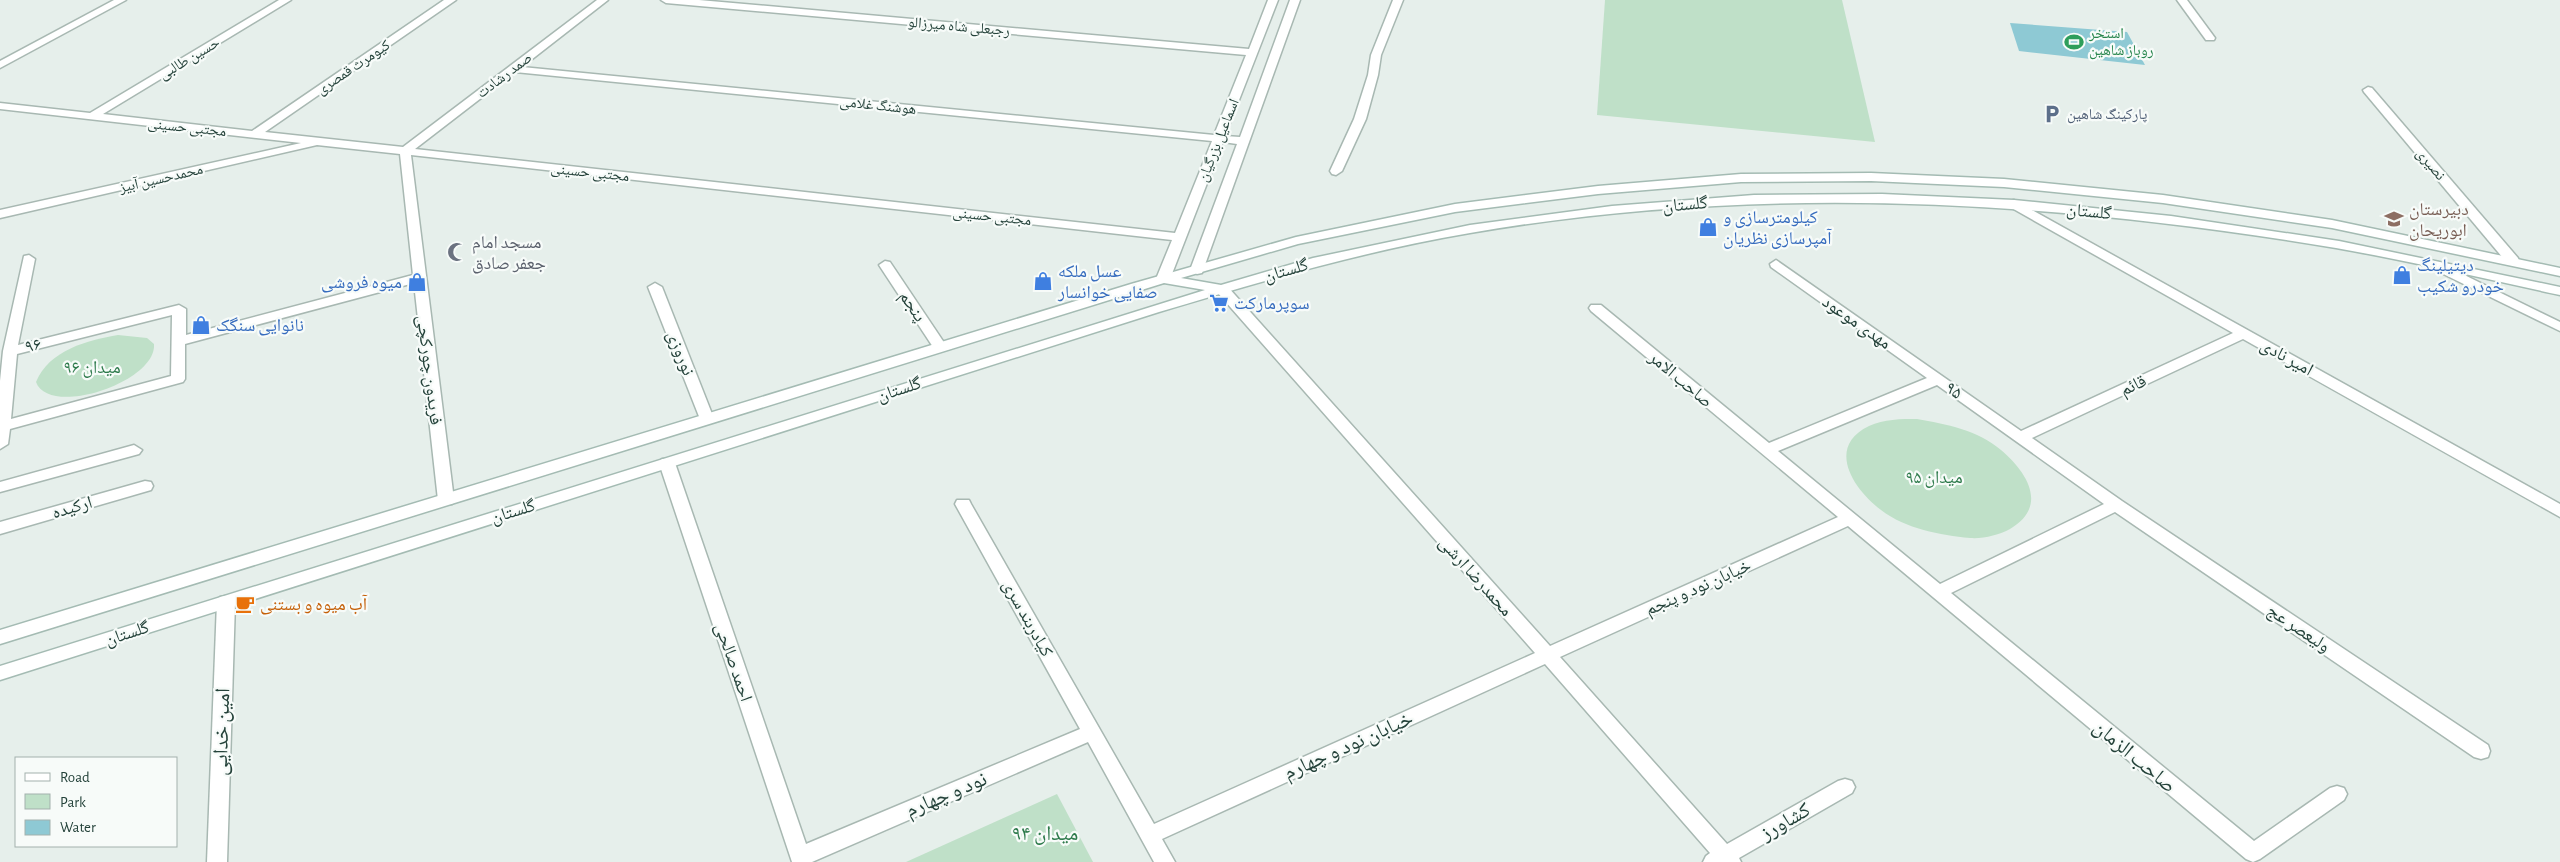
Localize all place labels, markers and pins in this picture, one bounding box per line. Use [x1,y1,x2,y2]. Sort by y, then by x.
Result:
place label: استخر روباز شاهین [2088,26,2154,60]
sports icon: استخر روباز شاهین [2063,31,2085,53]
parking icon: پارکینگ شاهین [2041,103,2063,125]
place label: پارکینگ شاهین [2067,107,2147,124]
place label: دبیرستان ابوریحان [2409,201,2469,241]
school or university icon: دبیرستان ابوریحان [2383,208,2405,230]
place label: کیلومترسازی و آمپرسازی نظریان [1723,209,1832,249]
shop icon: کیلومترسازی و آمپرسازی نظریان [1697,216,1719,238]
place label: مسجد امام جعفر صادق [472,234,546,274]
mosque icon: مسجد امام جعفر صادق [446,241,468,263]
place label: دیتیلینگ خودرو شکیب [2417,257,2504,297]
place label: عسل ملکه صفایی خوانسار [1057,263,1158,303]
shop icon: دیتیلینگ خودرو شکیب [2391,264,2413,286]
shop icon: عسل ملکه صفایی خوانسار [1032,270,1054,292]
shop icon: میوه فروشی [406,271,428,293]
place label: میوه فروشی [321,274,402,293]
supermarket icon: سوپرمارکت [1208,292,1230,314]
place label: سوپرمارکت [1234,295,1310,314]
shop icon: نانوایی سنگک [190,314,212,336]
place label: نانوایی سنگک [216,317,304,336]
cafe icon: آب میوه و بستنی [234,593,256,615]
place label: آب میوه و بستنی [260,594,367,615]

